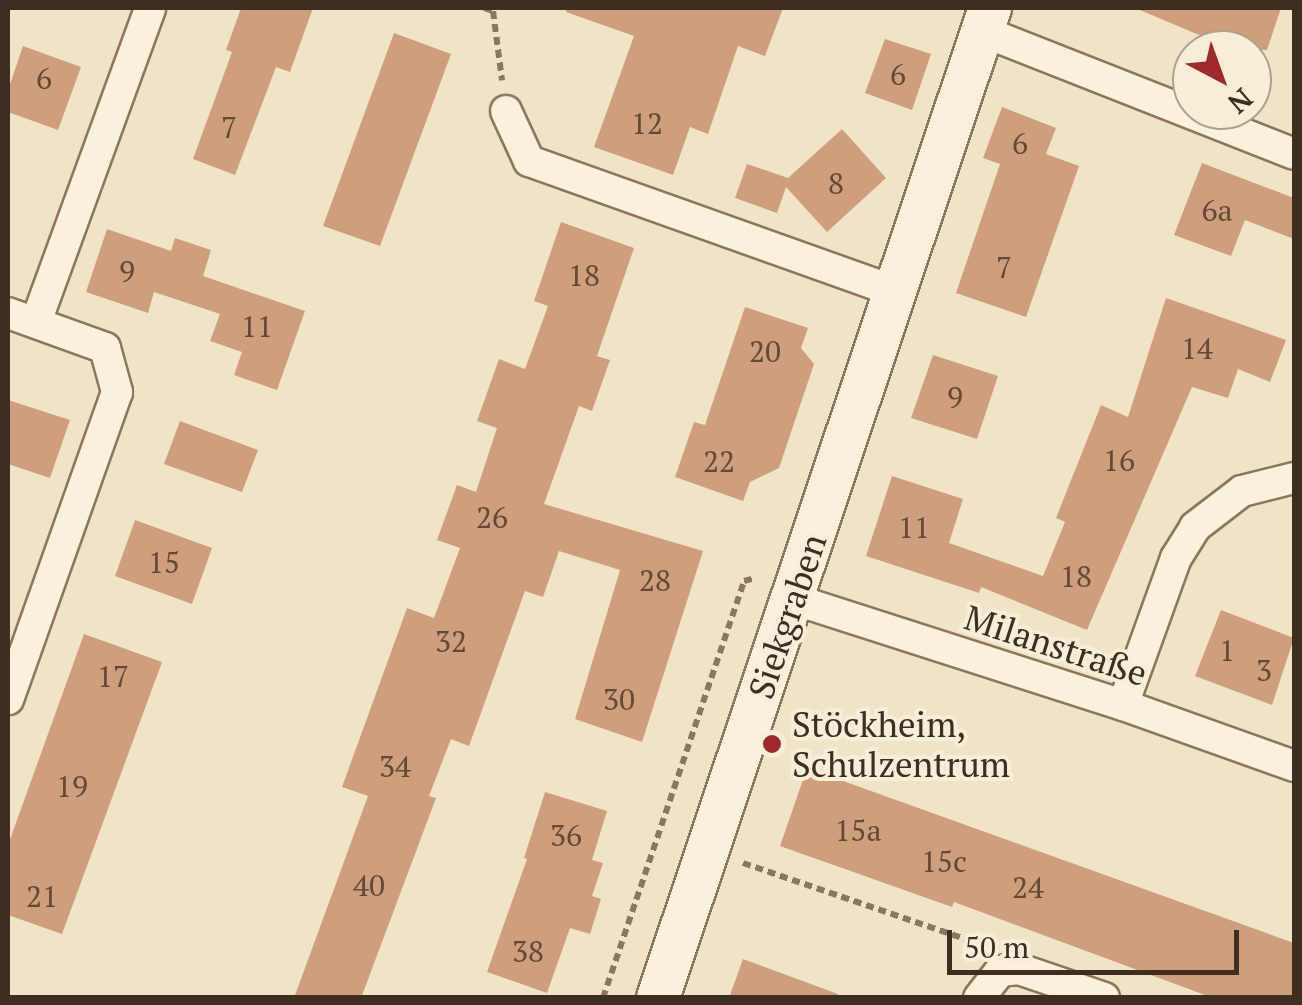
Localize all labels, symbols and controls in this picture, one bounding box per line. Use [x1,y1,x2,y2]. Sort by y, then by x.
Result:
north arrow [1172,30,1272,130]
house number: 6 [890,56,906,92]
house number: 6 [36,60,52,96]
text: N [1221,81,1261,122]
house number: 12 [631,105,663,141]
house number: 7 [221,109,237,145]
house number: 6 [1012,125,1028,161]
house number: 8 [828,165,844,201]
house number: 6a [1201,192,1233,228]
house number: 7 [996,249,1012,285]
house number: 9 [119,253,135,289]
house number: 18 [568,257,600,293]
house number: 11 [241,308,273,344]
house number: 14 [1181,330,1213,366]
house number: 20 [749,333,781,369]
house number: 9 [947,379,963,415]
house number: 16 [1103,442,1135,478]
house number: 22 [703,443,735,479]
house number: 26 [476,499,508,535]
house number: 11 [898,509,930,545]
street label: Siekgraben [739,528,835,704]
house number: 15 [148,544,180,580]
house number: 18 [1060,558,1092,594]
house number: 28 [639,562,671,598]
street label: Milanstraße [960,596,1152,694]
house number: 32 [435,623,467,659]
house number: 1 [1219,632,1235,668]
house number: 3 [1256,652,1272,688]
house number: 17 [97,658,129,694]
house number: 30 [603,681,635,717]
place label: Stöckheim, Schulzentrum [792,703,1010,785]
marker: Stöckheim, Schulzentrum [761,733,783,755]
house number: 34 [379,748,411,784]
house number: 19 [56,768,88,804]
house number: 15a [834,812,882,848]
house number: 36 [550,817,582,853]
house number: 15c [921,843,967,879]
house number: 40 [353,867,385,903]
house number: 24 [1012,869,1044,905]
house number: 21 [26,878,58,914]
scale bar [952,910,1244,972]
text: 50 m [964,927,1029,967]
house number: 38 [512,933,544,969]

